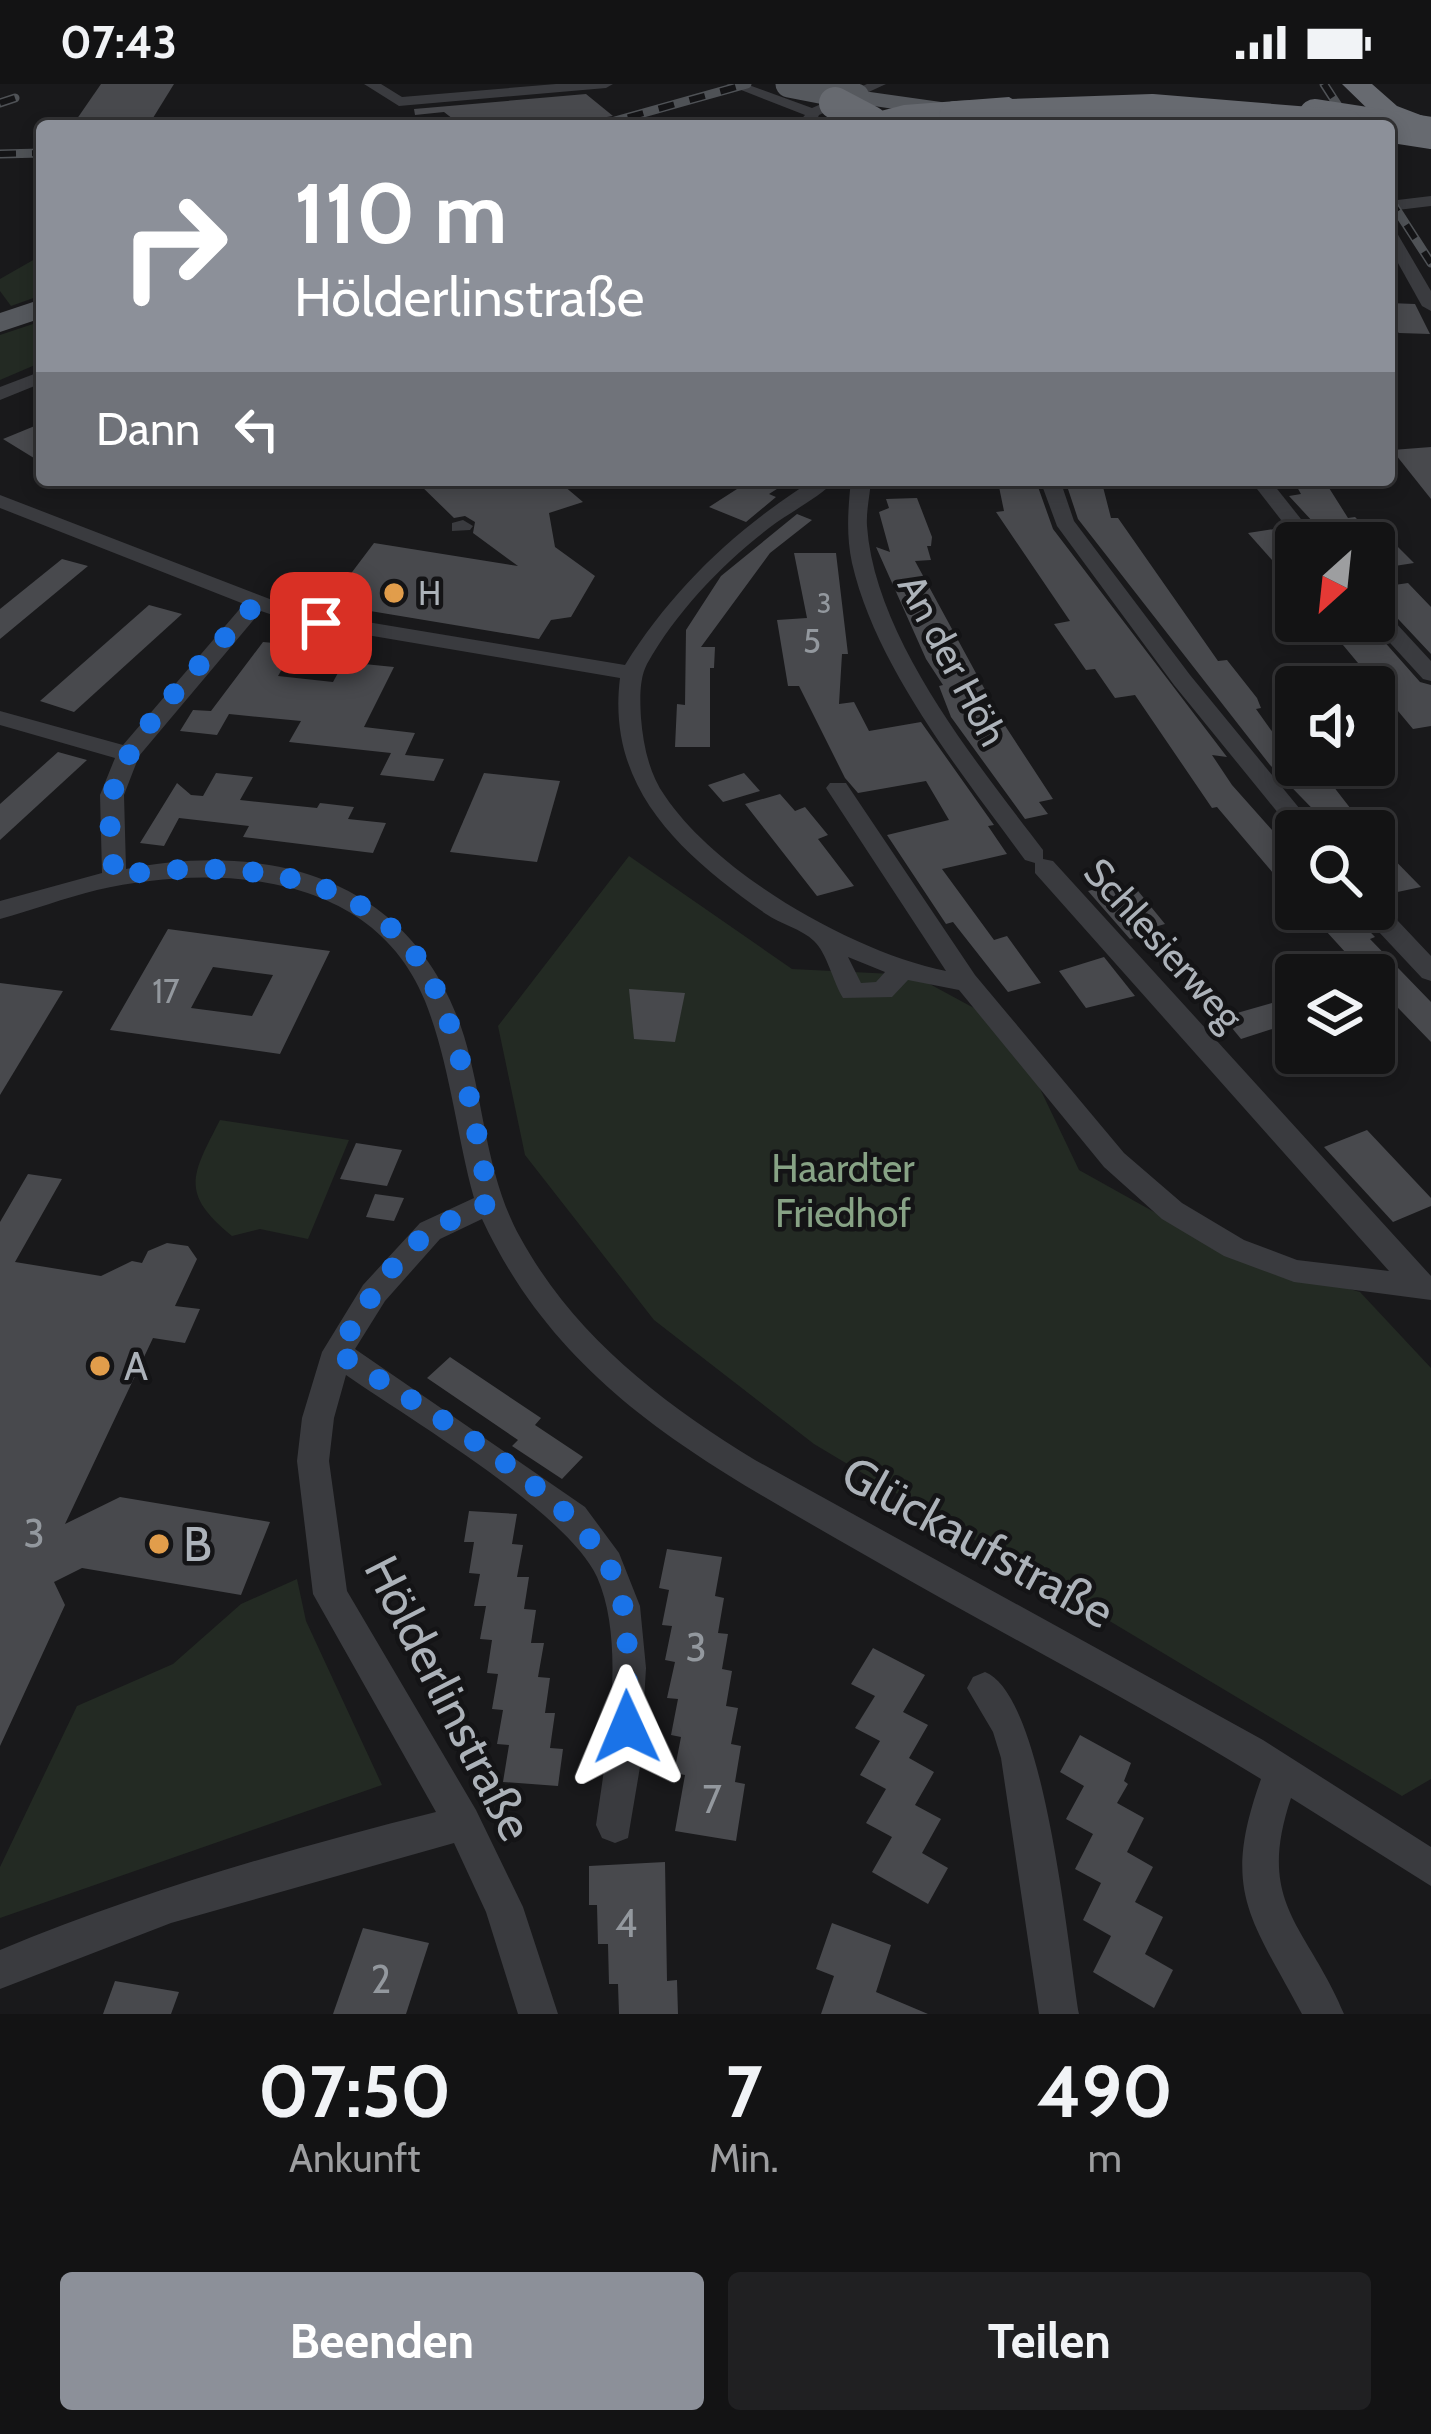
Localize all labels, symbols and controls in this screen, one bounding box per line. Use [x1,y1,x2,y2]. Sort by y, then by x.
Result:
text: 07:43 [60,15,177,69]
text: 110 m [294,162,507,264]
icon: right [96,168,252,324]
text: Hölderlinstraße [294,264,644,330]
icon: left [224,396,290,462]
text: Dann [96,402,200,456]
north arrow [1275,522,1395,642]
map controls [1275,522,1395,1074]
street label: An der Höh [888,566,1018,754]
pin [270,572,372,674]
place label: H [418,573,441,613]
marker: H [381,580,407,606]
house number: 3 [817,587,831,620]
icon: arrive [288,590,354,656]
house number: 5 [803,621,821,661]
button: sound [1275,666,1395,786]
button: search [1275,810,1395,930]
street label: Schlesierweg [1074,848,1254,1040]
button: layers [1275,954,1395,1074]
house number: 17 [152,971,180,1011]
park label: Haardter Friedhof [771,1144,915,1237]
place label: A [124,1342,148,1390]
marker: A [87,1353,113,1379]
street label: Glückaufstraße [832,1444,1124,1640]
house number: 3 [23,1509,45,1557]
place label: B [183,1515,212,1573]
marker: B [146,1531,172,1557]
street label: Hölderlinstraße [352,1546,546,1850]
house number: 3 [685,1623,707,1671]
position arrow [564,1664,690,1790]
house number: 7 [702,1775,722,1823]
house number: 4 [615,1899,637,1947]
house number: 2 [371,1955,391,2003]
text: 07:50 [258,2048,451,2135]
text: 7 [726,2048,762,2135]
text: 490 [1037,2048,1173,2135]
text: Ankunft [289,2134,420,2182]
text: Min. [709,2134,779,2182]
text: m [1088,2134,1122,2182]
button: Beenden [60,2272,704,2410]
button: Teilen [728,2272,1371,2410]

